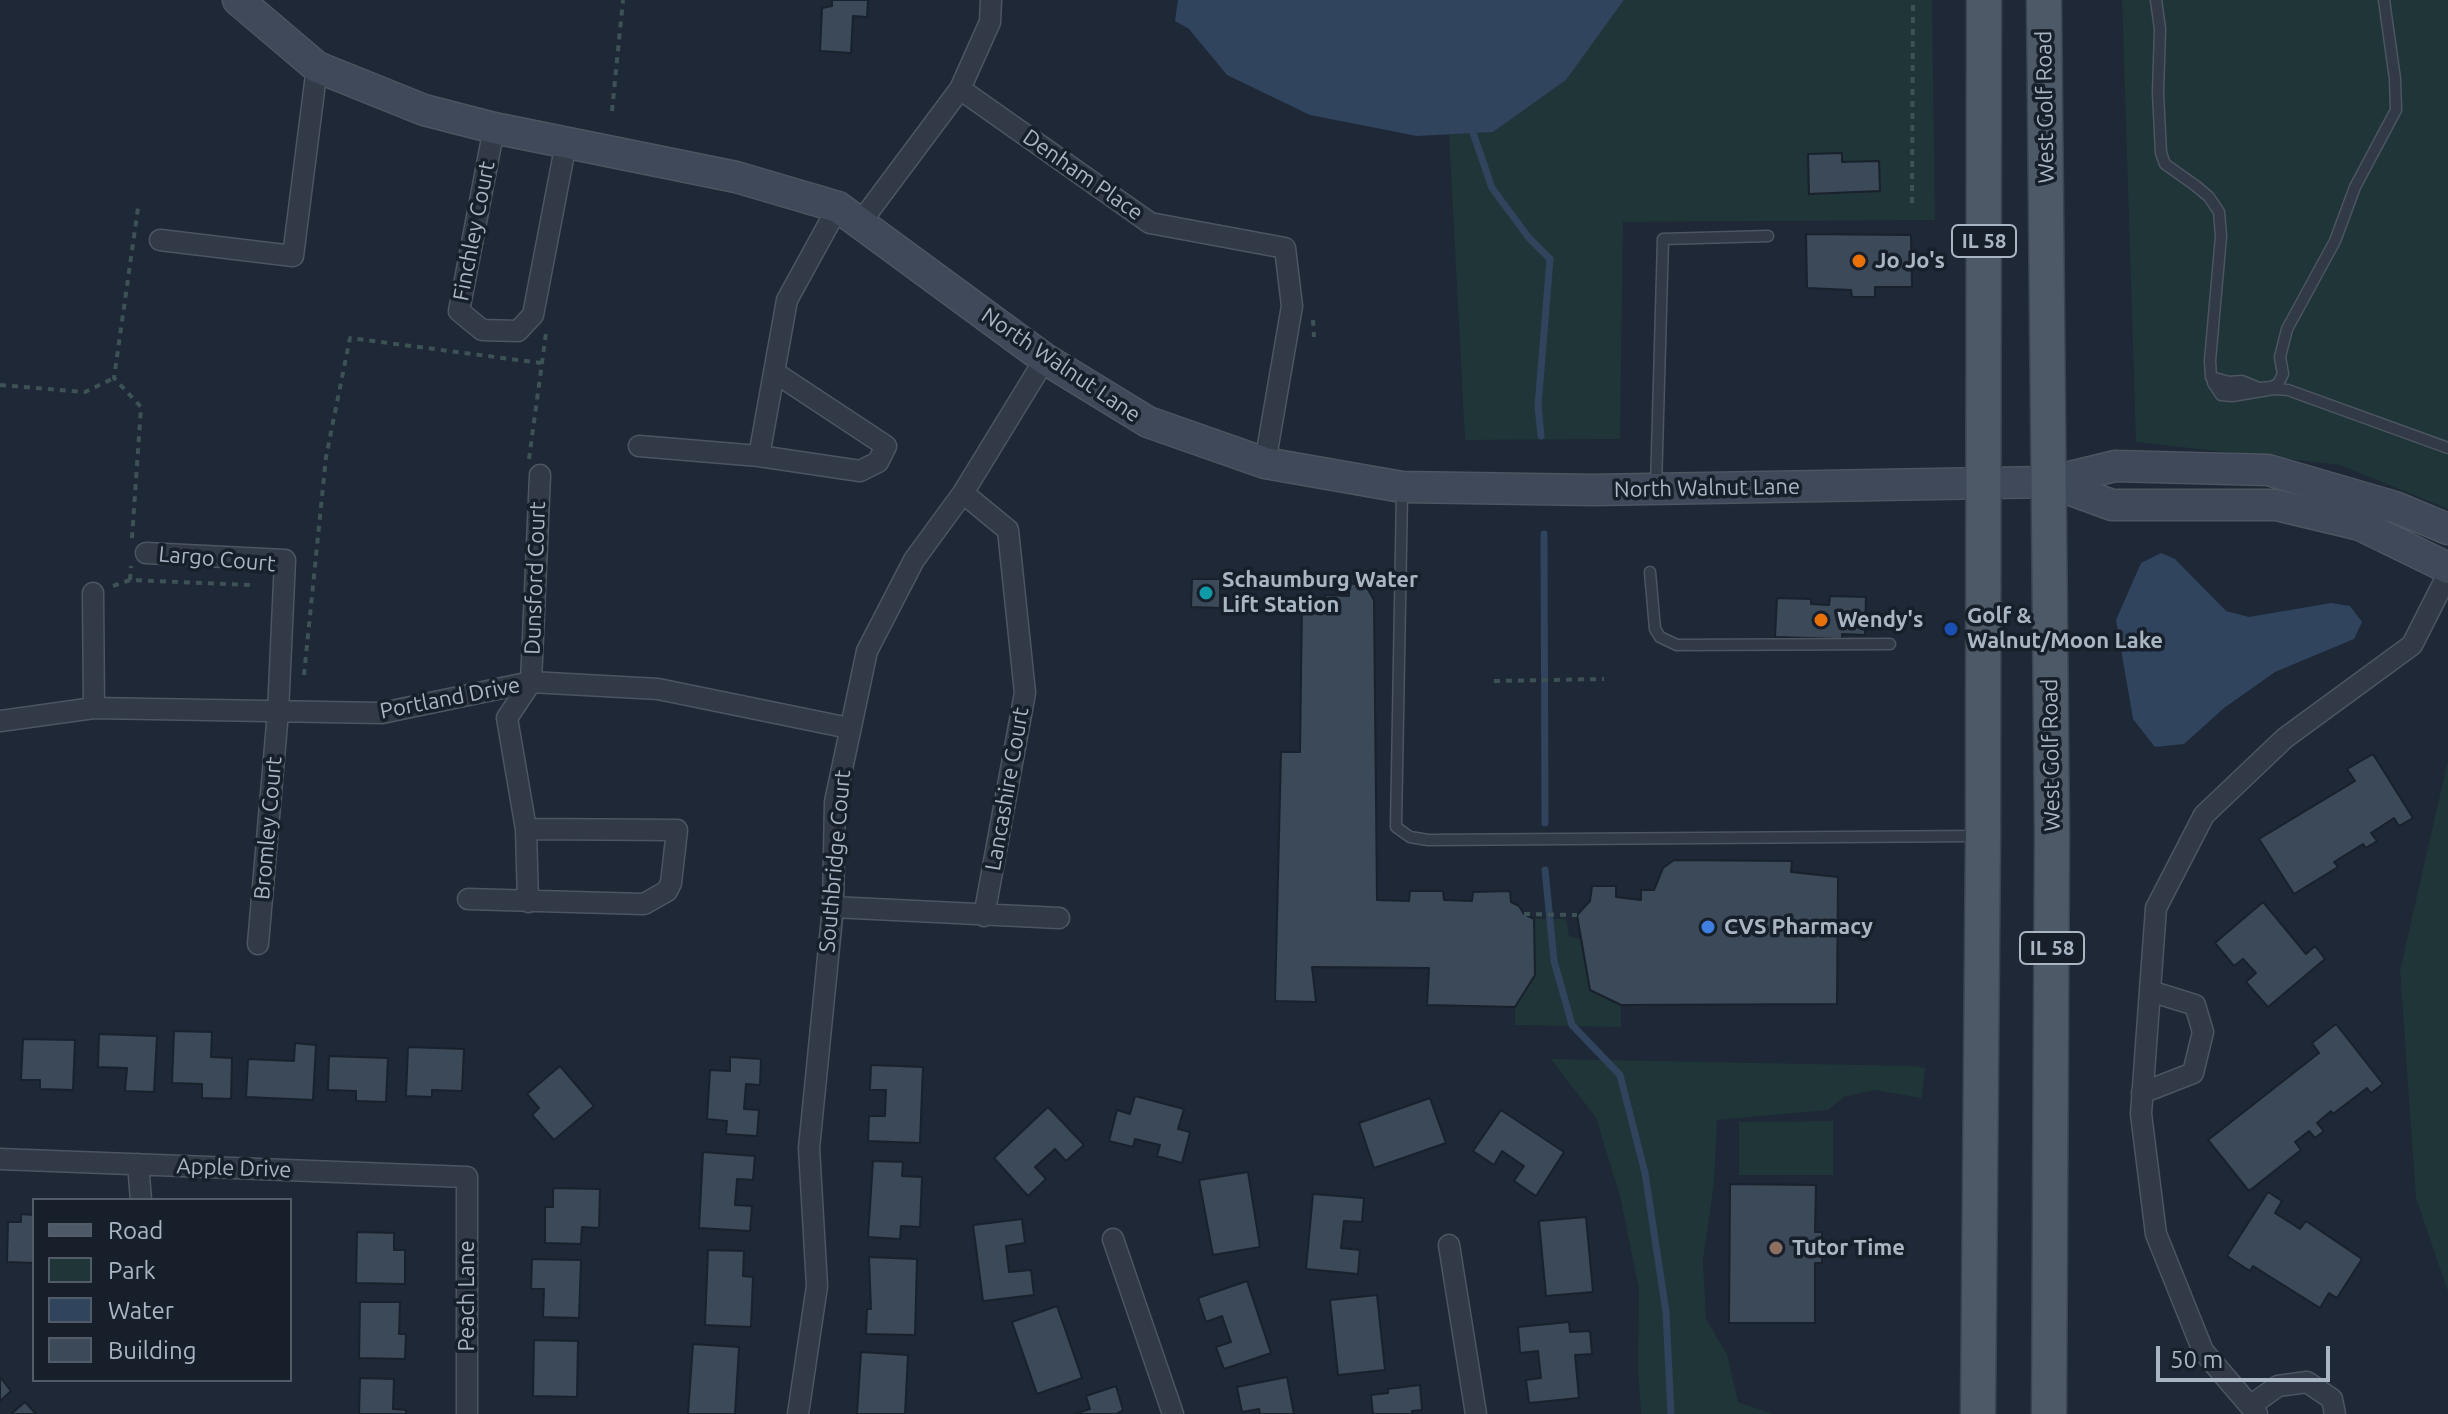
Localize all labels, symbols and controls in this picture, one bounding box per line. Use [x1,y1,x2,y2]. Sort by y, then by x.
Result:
street label: West Golf Road [2030,30,2060,184]
street label: Denham Place [1018,124,1148,226]
street label: Finchley Court [448,159,500,303]
road number: IL 58 [1952,225,2016,257]
place label: Jo Jo's [1875,248,1945,274]
marker: Jo Jo's [1850,252,1868,270]
street label: North Walnut Lane [976,302,1146,428]
street label: North Walnut Lane [1614,473,1800,503]
street label: Dunsford Court [519,501,551,655]
street label: Largo Court [157,541,277,577]
place label: Schaumburg Water Lift Station [1222,567,1418,618]
marker: Schaumburg Water Lift Station [1197,584,1215,602]
place label: Golf & Walnut/Moon Lake [1967,603,2163,654]
place label: Wendy's [1837,607,1923,633]
marker: Wendy's [1812,611,1830,629]
marker: Golf & Walnut/Moon Lake [1942,620,1960,638]
street label: Portland Drive [378,671,522,725]
street label: West Golf Road [2036,678,2066,832]
street label: Lancashire Court [980,705,1034,873]
street label: Bromley Court [249,755,287,901]
street label: Southbridge Court [814,769,856,953]
place label: CVS Pharmacy [1724,914,1873,940]
marker: CVS Pharmacy [1699,918,1717,936]
road number: IL 58 [2020,932,2084,964]
street label: Apple Drive [176,1153,292,1183]
legend [32,1198,292,1382]
text: Road [108,1217,163,1244]
place label: Tutor Time [1792,1235,1905,1261]
marker: Tutor Time [1767,1239,1785,1257]
street label: Peach Lane [454,1240,480,1352]
text: Park [108,1257,156,1284]
text: Water [108,1297,174,1324]
scale bar [2160,1330,2334,1380]
text: Building [108,1337,196,1364]
text: 50 m [2170,1346,2223,1373]

